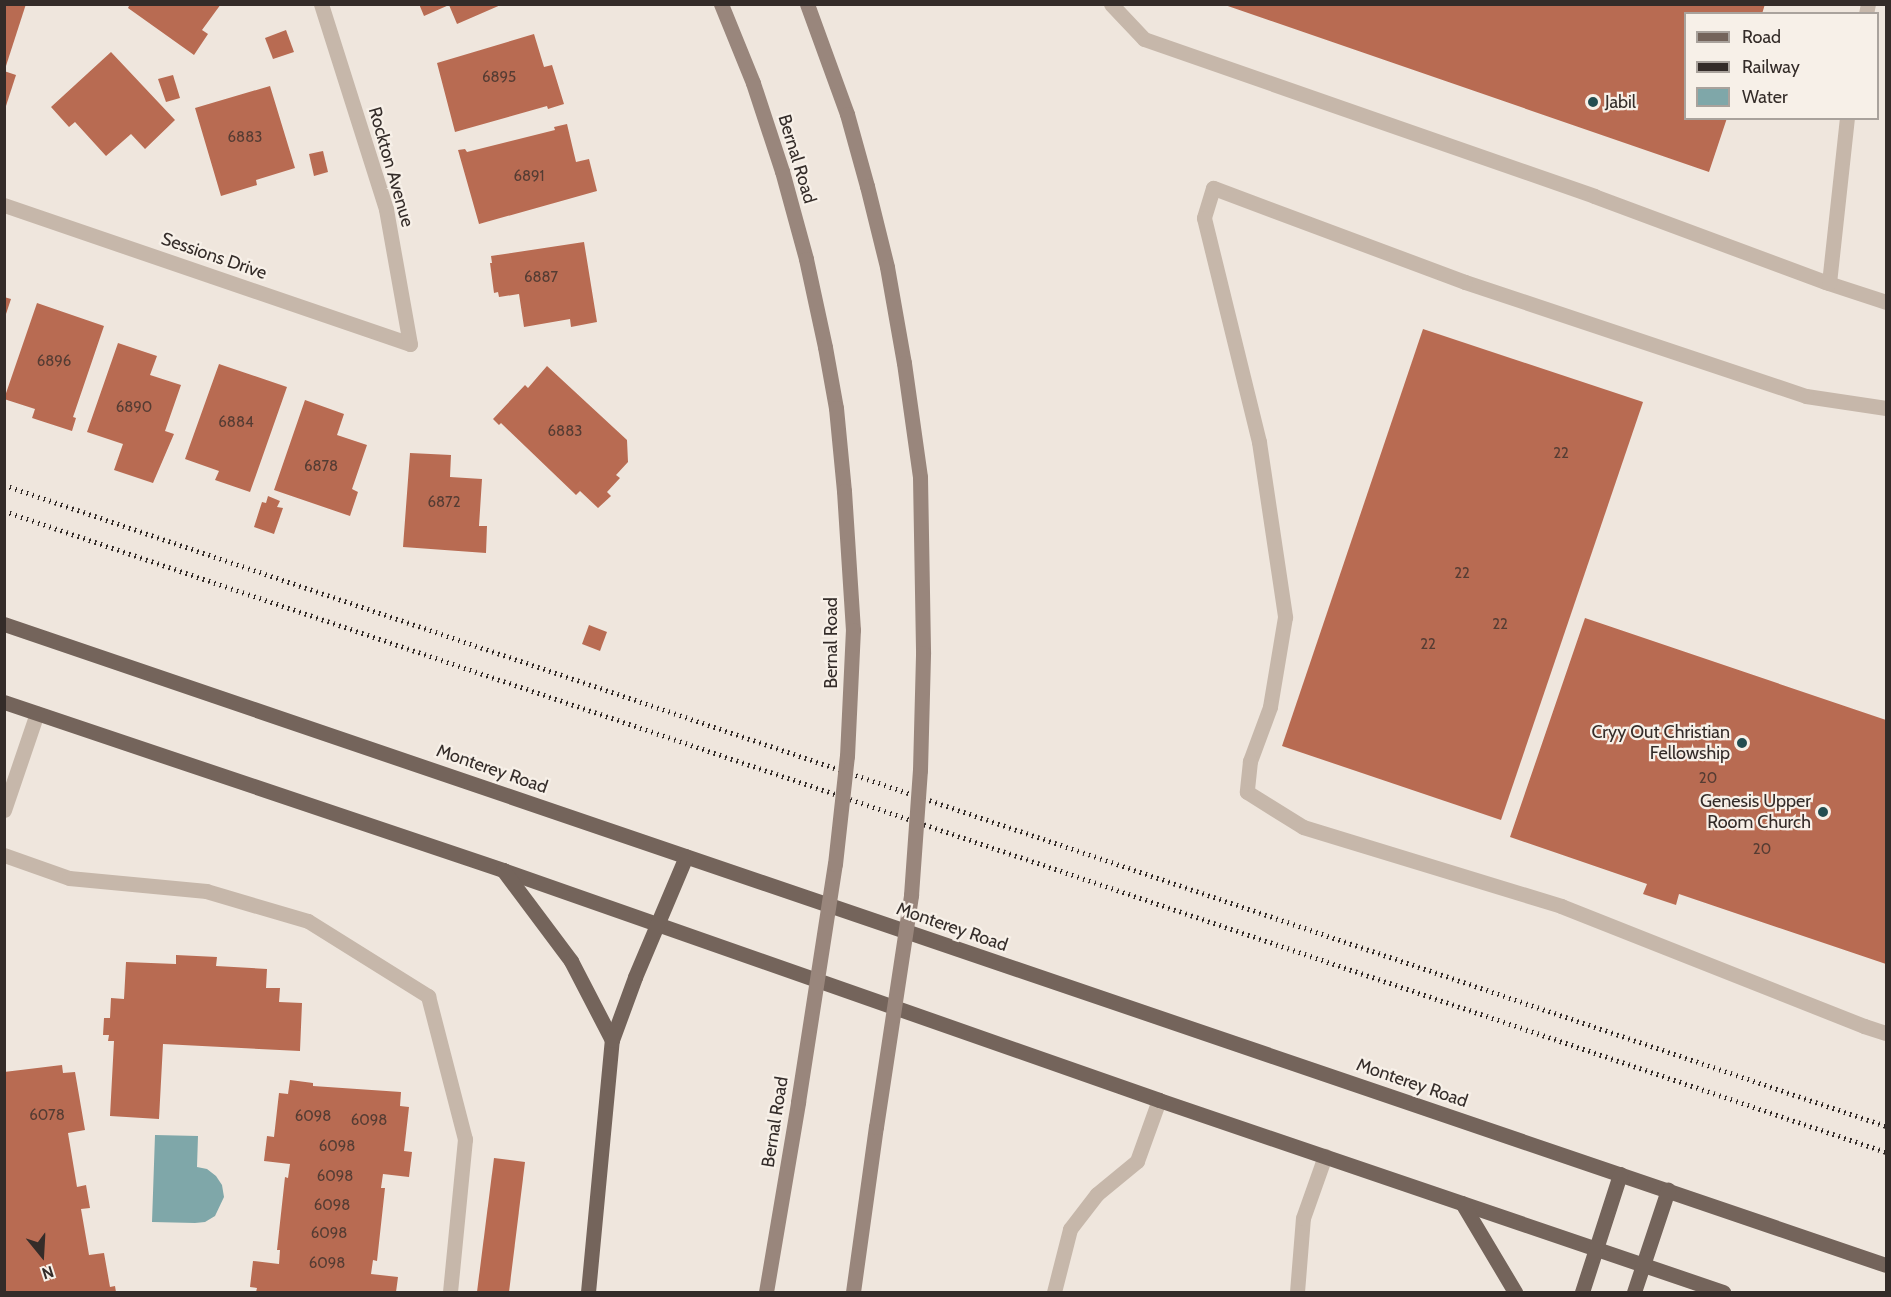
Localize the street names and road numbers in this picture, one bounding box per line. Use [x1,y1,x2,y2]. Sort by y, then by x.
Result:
street label: Rockton Avenue [364,105,418,229]
street label: Bernal Road [773,112,821,206]
street label: Sessions Drive [158,228,270,284]
street label: Bernal Road [820,597,842,689]
street label: Monterey Road [434,740,550,798]
street label: Monterey Road [894,898,1010,956]
street label: Monterey Road [1354,1054,1470,1112]
street label: Bernal Road [757,1075,793,1169]

